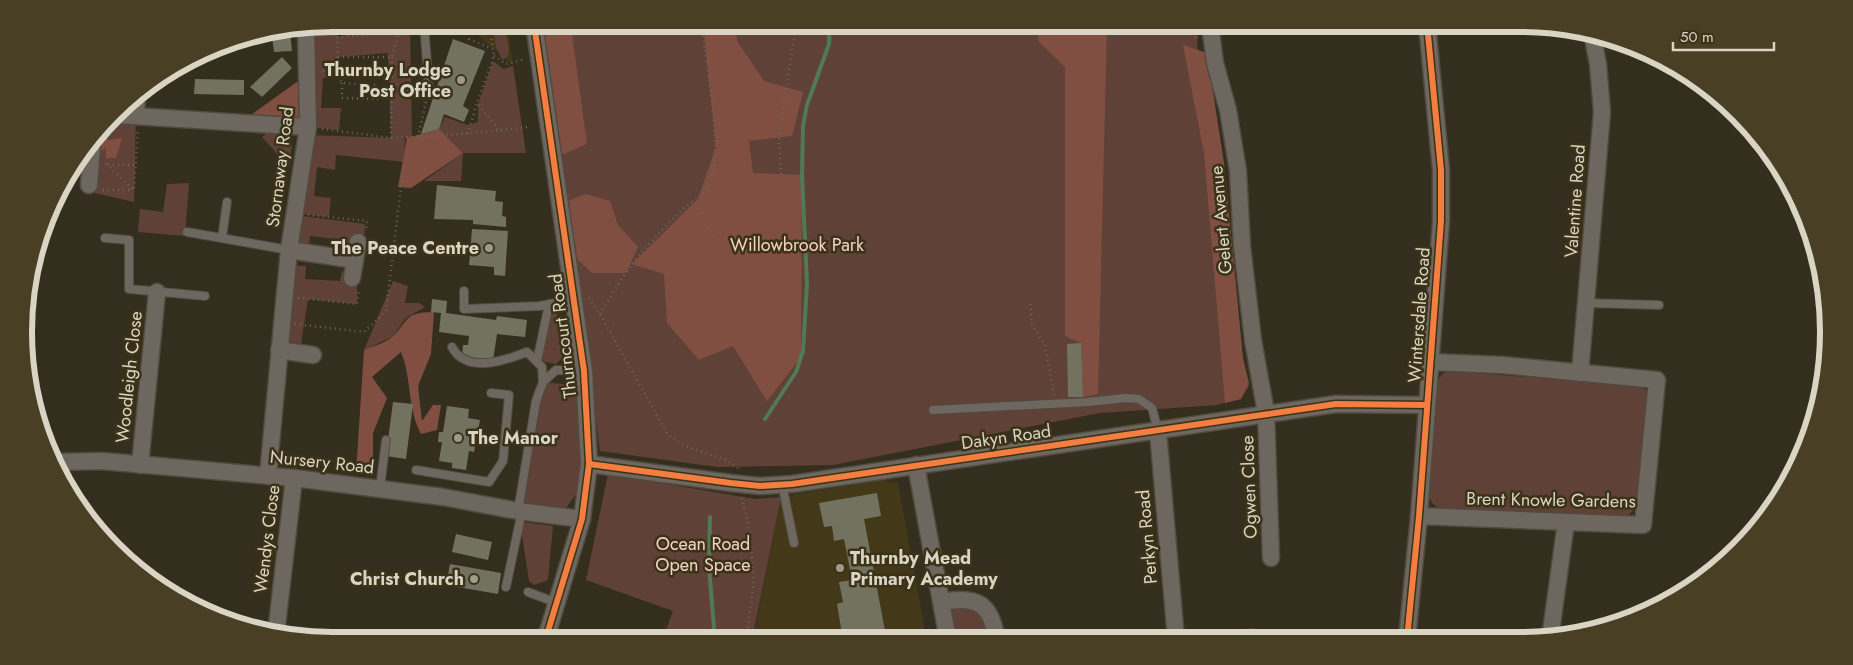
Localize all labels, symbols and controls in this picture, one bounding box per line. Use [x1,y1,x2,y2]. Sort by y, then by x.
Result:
scale bar [1673,20,1774,52]
text: 50 m [1680,26,1714,48]
place label: Thurnby Lodge Post Office [324,57,451,104]
marker: Thurnby Lodge Post Office [455,74,467,86]
street label: Stornaway Road [260,105,300,229]
street label: Valentine Road [1558,143,1592,259]
street label: Gelert Avenue [1203,165,1239,275]
park label: Willowbrook Park [730,232,864,258]
place label: The Peace Centre [331,235,479,261]
marker: The Peace Centre [483,242,495,254]
street label: Wintersdale Road [1401,246,1437,384]
street label: Thurncourt Road [542,272,584,400]
street label: Woodleigh Close [109,310,149,444]
street label: Dakyn Road [959,418,1053,456]
place label: The Manor [468,425,559,451]
marker: The Manor [452,432,464,444]
street label: Ogwen Close [1234,435,1264,539]
street label: Nursery Road [268,444,376,480]
street label: Wendys Close [247,483,287,595]
street label: Brent Knowle Gardens [1466,486,1636,514]
street label: Perkyn Road [1130,489,1164,585]
park label: Ocean Road Open Space [655,531,751,578]
place label: Thurnby Mead Primary Academy [850,545,998,592]
marker: Thurnby Mead Primary Academy [834,562,846,574]
place label: Christ Church [350,566,464,592]
marker: Christ Church [468,573,480,585]

